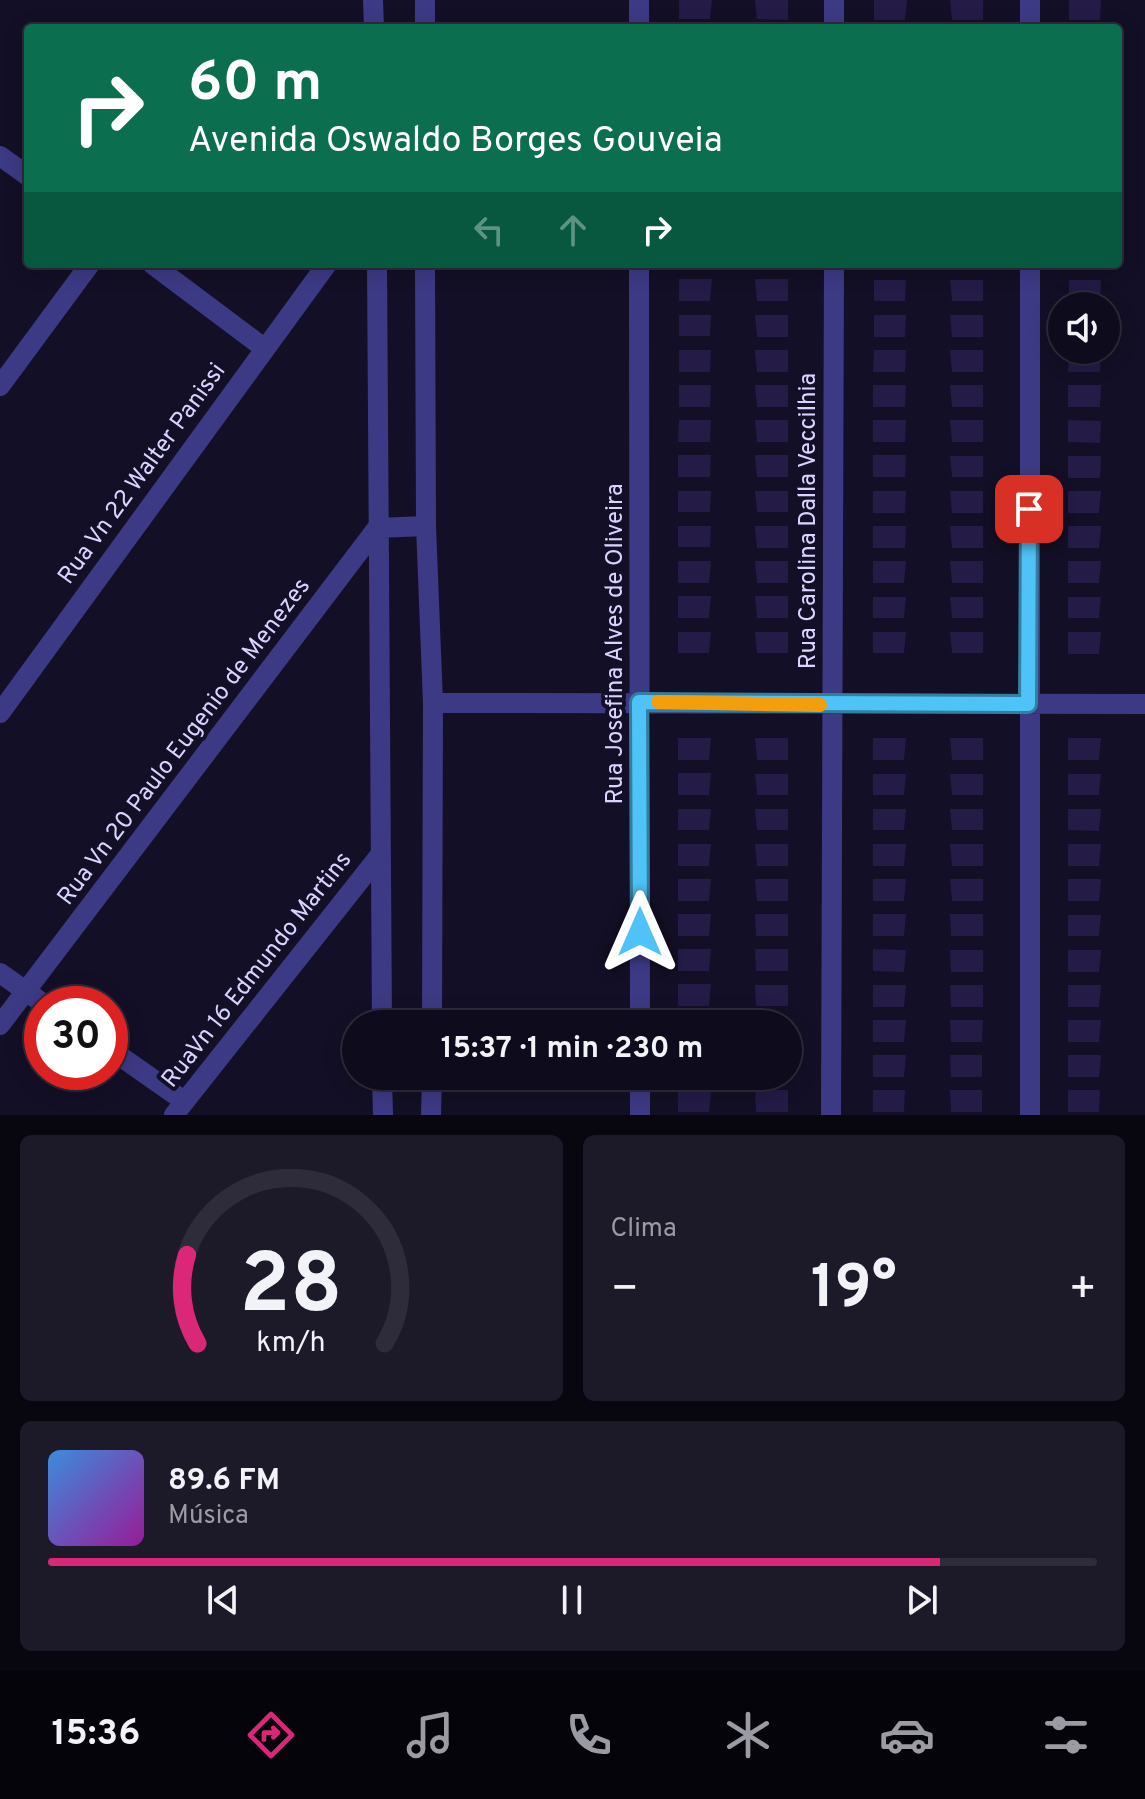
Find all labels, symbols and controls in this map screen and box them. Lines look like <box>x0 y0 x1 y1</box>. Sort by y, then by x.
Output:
text: 60 m <box>188 50 322 120</box>
icon: right <box>56 56 160 160</box>
text: Avenida Oswaldo Borges Gouveia <box>188 119 723 165</box>
icon: left <box>467 208 511 252</box>
icon: ahead <box>551 208 595 252</box>
icon: right <box>635 208 679 252</box>
map controls <box>1048 292 1120 364</box>
button: sound <box>1048 292 1120 364</box>
street label: Rua Vn 22 Walter Panissi <box>52 358 233 591</box>
street label: Rua Carolina Dalla Veccilhia <box>794 373 824 669</box>
pin <box>995 475 1063 543</box>
street label: Rua Josefina Alves de Oliveira <box>601 483 631 805</box>
icon: arrive <box>1007 487 1051 531</box>
street label: Rua Vn 20 Paulo Eugenio de Menezes <box>52 573 318 912</box>
street label: RuaVn 16 Edmundo Martins <box>156 846 359 1094</box>
position arrow <box>598 890 682 974</box>
speed limit sign: 30 <box>24 986 128 1090</box>
text: 15:37 · 1 min · 230 m <box>441 1031 703 1068</box>
text: Clima <box>611 1213 677 1246</box>
text: 28 <box>240 1237 343 1342</box>
text: 19° <box>811 1253 897 1329</box>
text: − <box>611 1263 639 1319</box>
text: + <box>1069 1263 1097 1319</box>
text: km/h <box>257 1326 326 1362</box>
text: 89.6 FM <box>168 1463 280 1500</box>
text: Música <box>168 1500 249 1533</box>
icon: previous <box>201 1578 245 1622</box>
icon: pause <box>550 1578 594 1622</box>
icon: next <box>900 1578 944 1622</box>
icon: directions <box>243 1707 299 1763</box>
icon: music <box>402 1707 458 1763</box>
icon: phone <box>561 1707 617 1763</box>
icon: climate <box>720 1707 776 1763</box>
icon: car <box>879 1707 935 1763</box>
icon: filters <box>1038 1707 1094 1763</box>
text: 15:36 <box>51 1712 140 1758</box>

